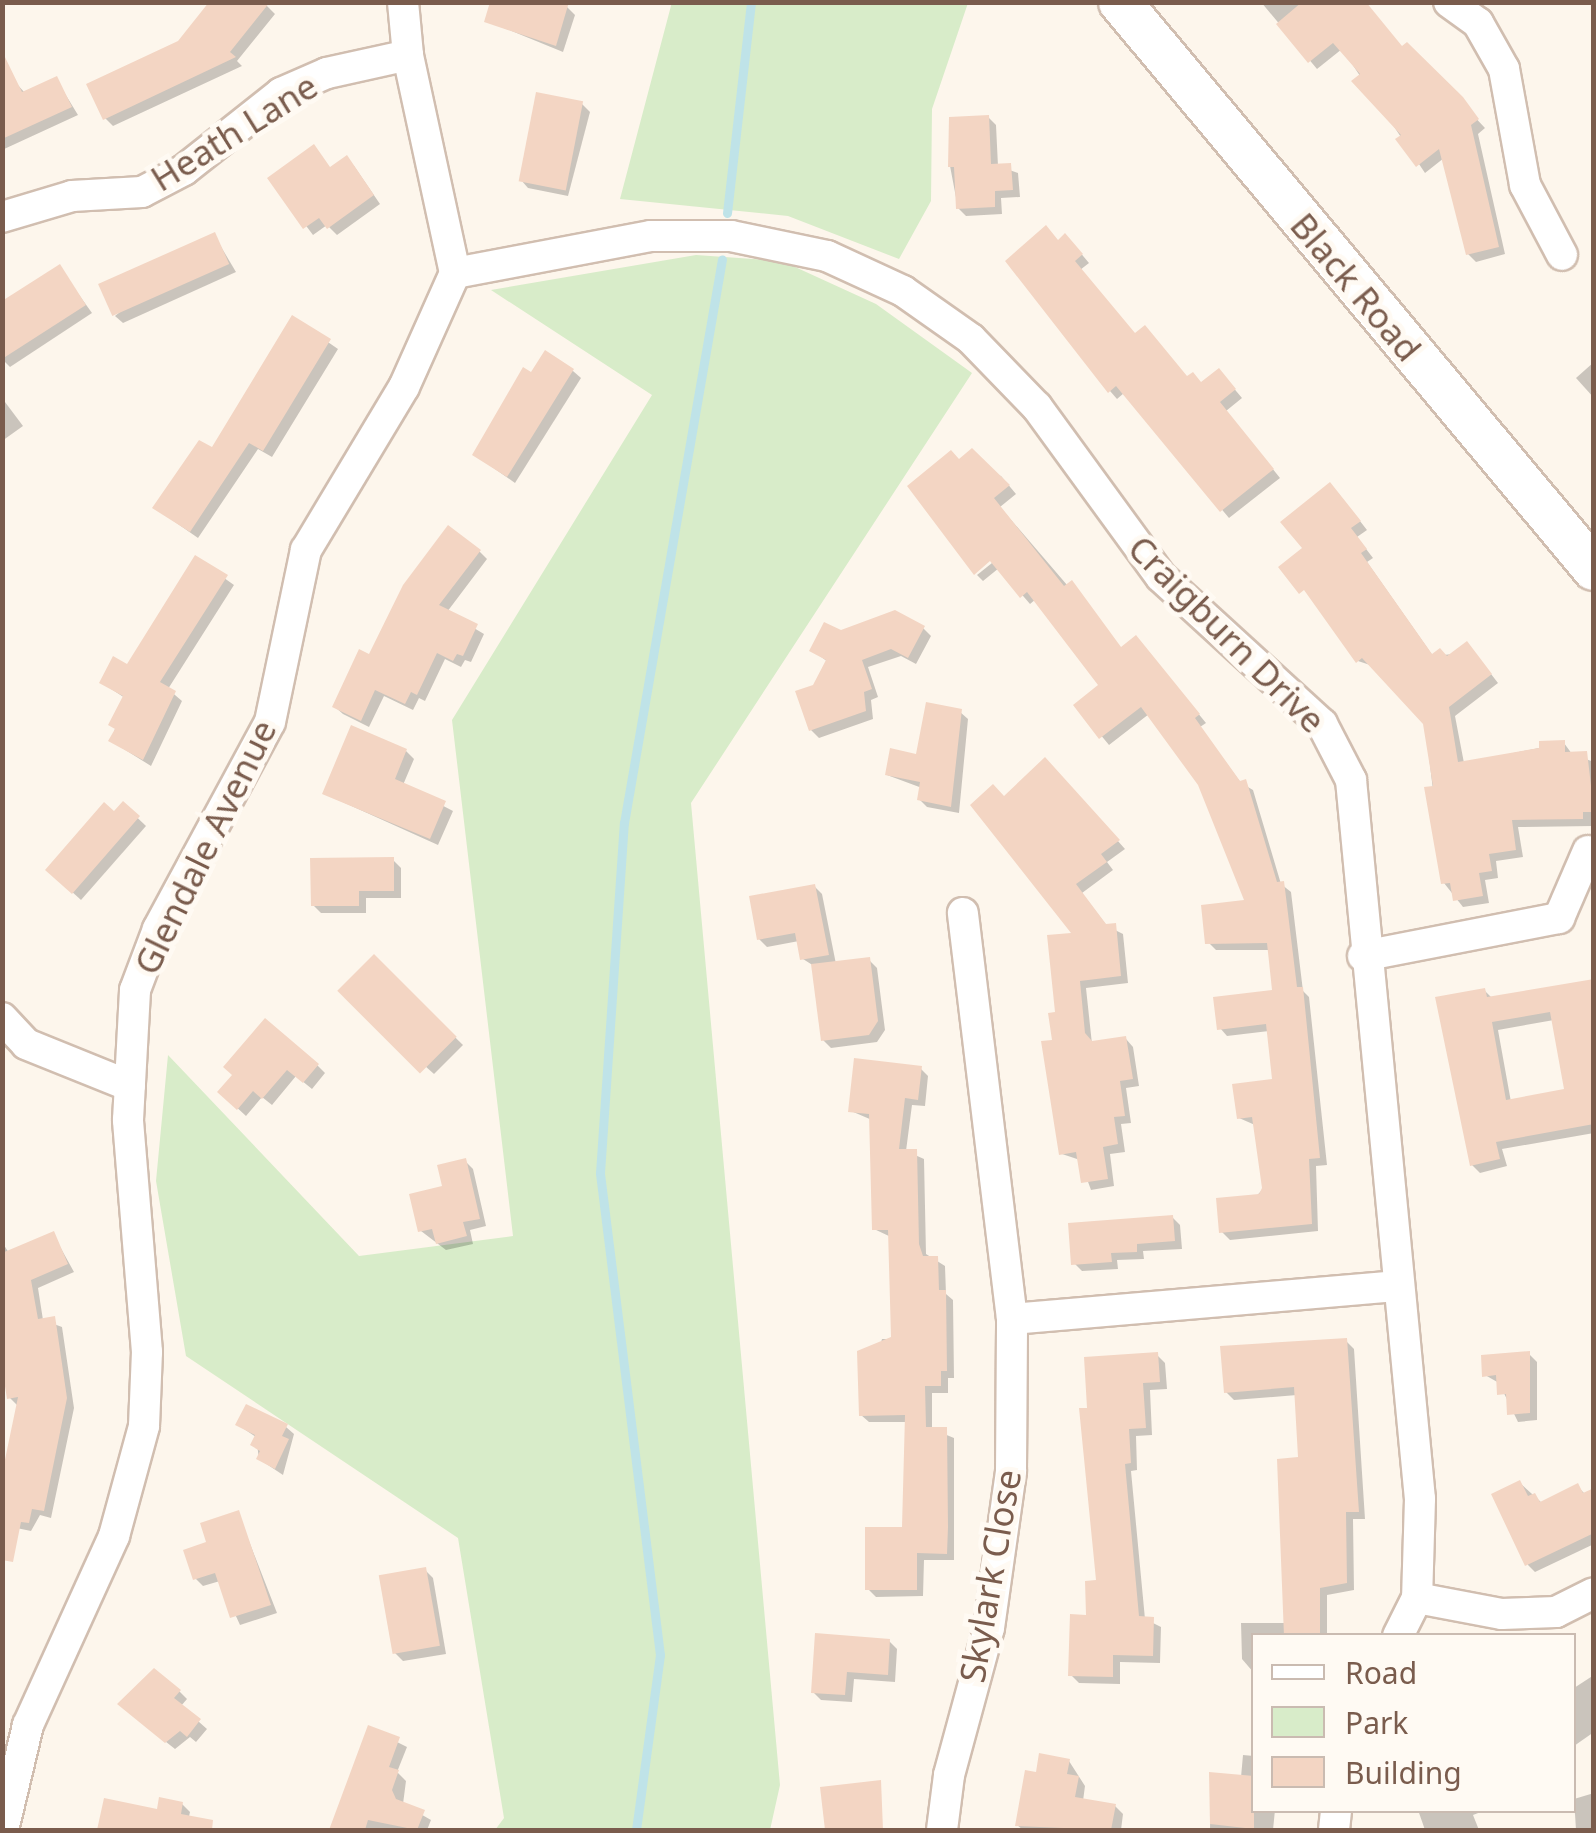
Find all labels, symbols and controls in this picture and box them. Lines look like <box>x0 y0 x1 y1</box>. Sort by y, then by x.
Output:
street label: Heath Lane <box>143 64 325 200</box>
street label: Black Road <box>1282 205 1430 369</box>
street label: Craigburn Drive <box>1120 527 1334 741</box>
street label: Glendale Avenue <box>125 713 285 981</box>
street label: Skylark Close <box>951 1466 1029 1686</box>
legend <box>1251 1633 1576 1813</box>
text: Road <box>1345 1652 1417 1693</box>
text: Park <box>1345 1702 1408 1743</box>
text: Building <box>1345 1752 1462 1793</box>

